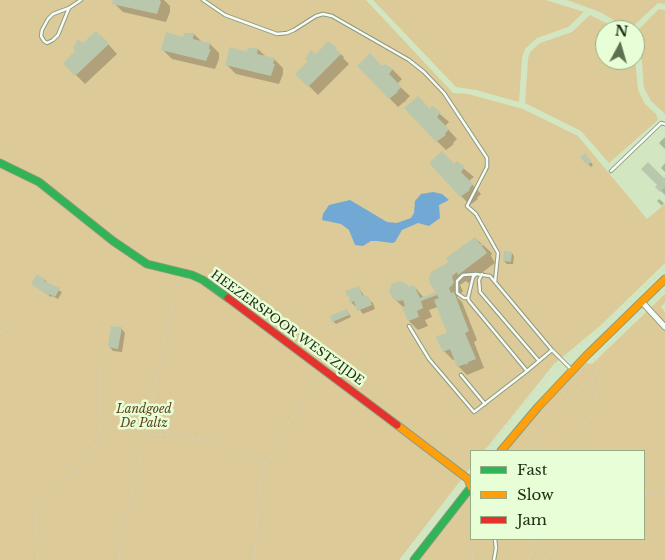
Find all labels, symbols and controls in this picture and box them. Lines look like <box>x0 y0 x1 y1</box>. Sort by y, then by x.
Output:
north arrow <box>595 20 645 70</box>
text: N <box>614 21 629 41</box>
street label: HEEZERSPOOR WESTZIJDE <box>208 268 366 388</box>
park label: Landgoed De Paltz <box>116 403 172 431</box>
legend <box>470 450 645 540</box>
text: Fast <box>517 460 547 479</box>
text: Slow <box>517 485 554 504</box>
text: Jam <box>517 510 547 529</box>

